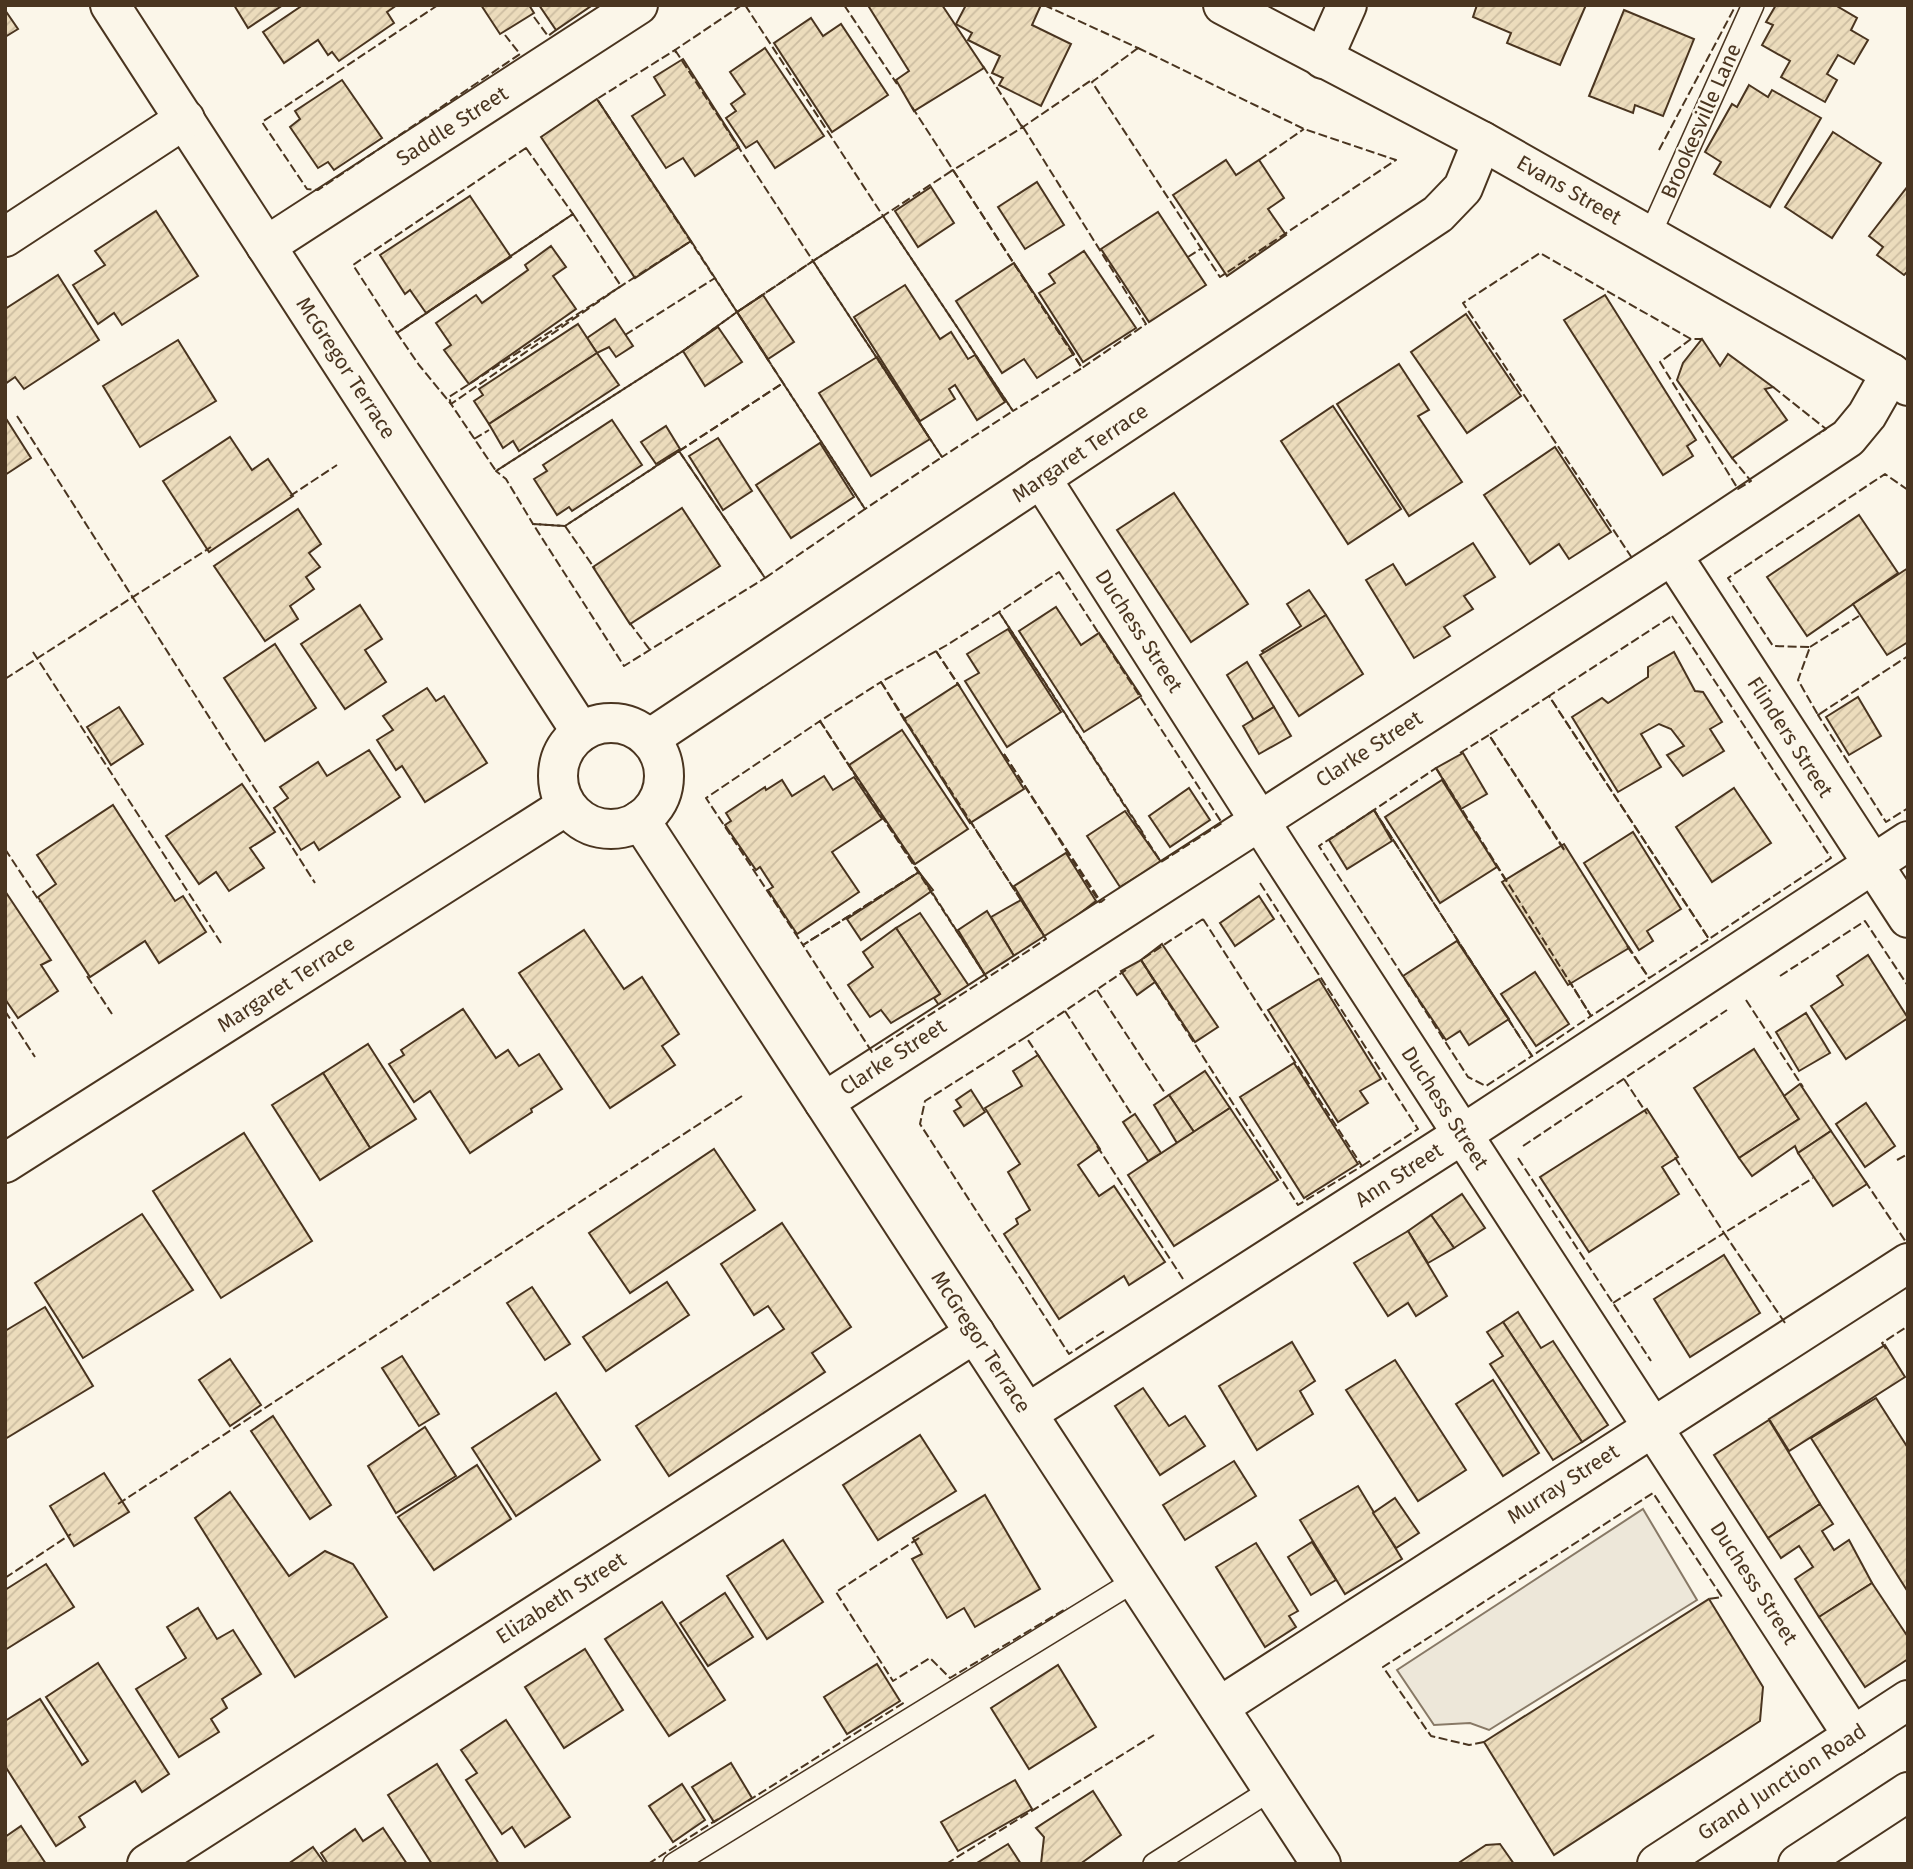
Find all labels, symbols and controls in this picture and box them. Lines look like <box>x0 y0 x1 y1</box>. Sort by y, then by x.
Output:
street label: Brookesville Lane <box>1655 39 1747 203</box>
street label: Saddle Street <box>391 80 513 172</box>
street label: Evans Street <box>1512 150 1626 231</box>
street label: McGregor Terrace <box>290 292 402 444</box>
street label: Margaret Terrace <box>1007 398 1153 508</box>
street label: Duchess Street <box>1090 565 1189 698</box>
street label: Flinders Street <box>1741 672 1839 803</box>
street label: Clarke Street <box>1311 705 1427 793</box>
street label: Margaret Terrace <box>212 930 360 1038</box>
street label: Clarke Street <box>835 1013 951 1101</box>
street label: Duchess Street <box>1396 1042 1495 1175</box>
street label: Ann Street <box>1350 1137 1448 1213</box>
street label: McGregor Terrace <box>925 1266 1037 1418</box>
street label: Murray Street <box>1502 1438 1624 1530</box>
street label: Duchess Street <box>1705 1517 1804 1650</box>
street label: Elizabeth Street <box>491 1546 631 1650</box>
street label: Grand Junction Road <box>1693 1718 1871 1846</box>

